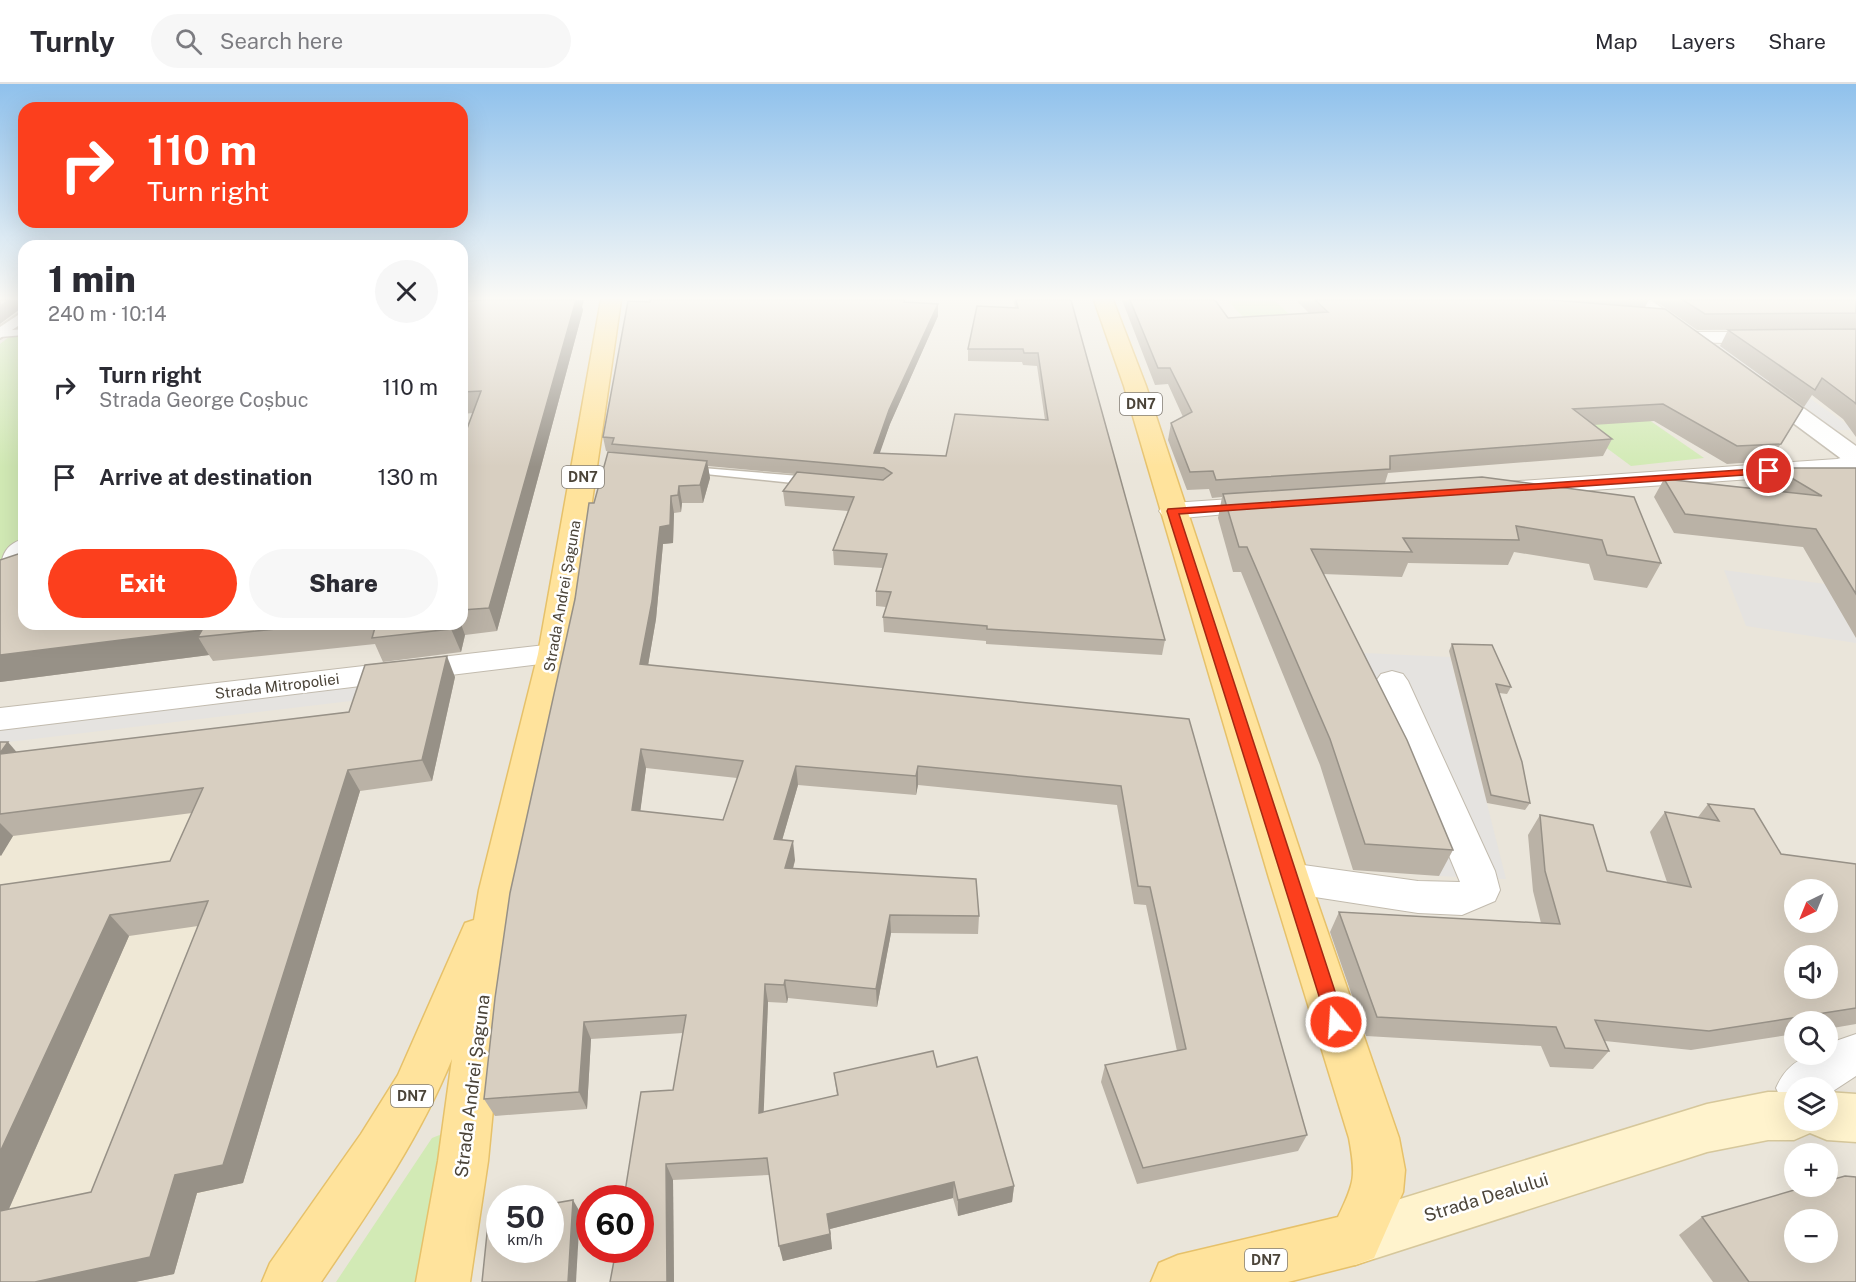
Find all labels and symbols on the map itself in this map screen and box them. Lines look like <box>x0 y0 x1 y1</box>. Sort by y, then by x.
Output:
road number: DN7 <box>1120 393 1162 415</box>
pin <box>1743 445 1794 496</box>
road number: DN7 <box>562 466 604 488</box>
street label: Strada Andrei Șaguna <box>540 519 584 673</box>
street label: Strada Mitropoliei <box>214 670 340 702</box>
north arrow <box>1784 879 1838 933</box>
position arrow <box>1304 990 1368 1054</box>
street label: Strada Andrei Șaguna <box>450 993 494 1179</box>
road number: DN7 <box>391 1085 433 1107</box>
street label: Strada Dealului <box>1421 1168 1551 1226</box>
speed limit sign: 60 <box>576 1185 654 1263</box>
road number: DN7 <box>1245 1249 1287 1271</box>

